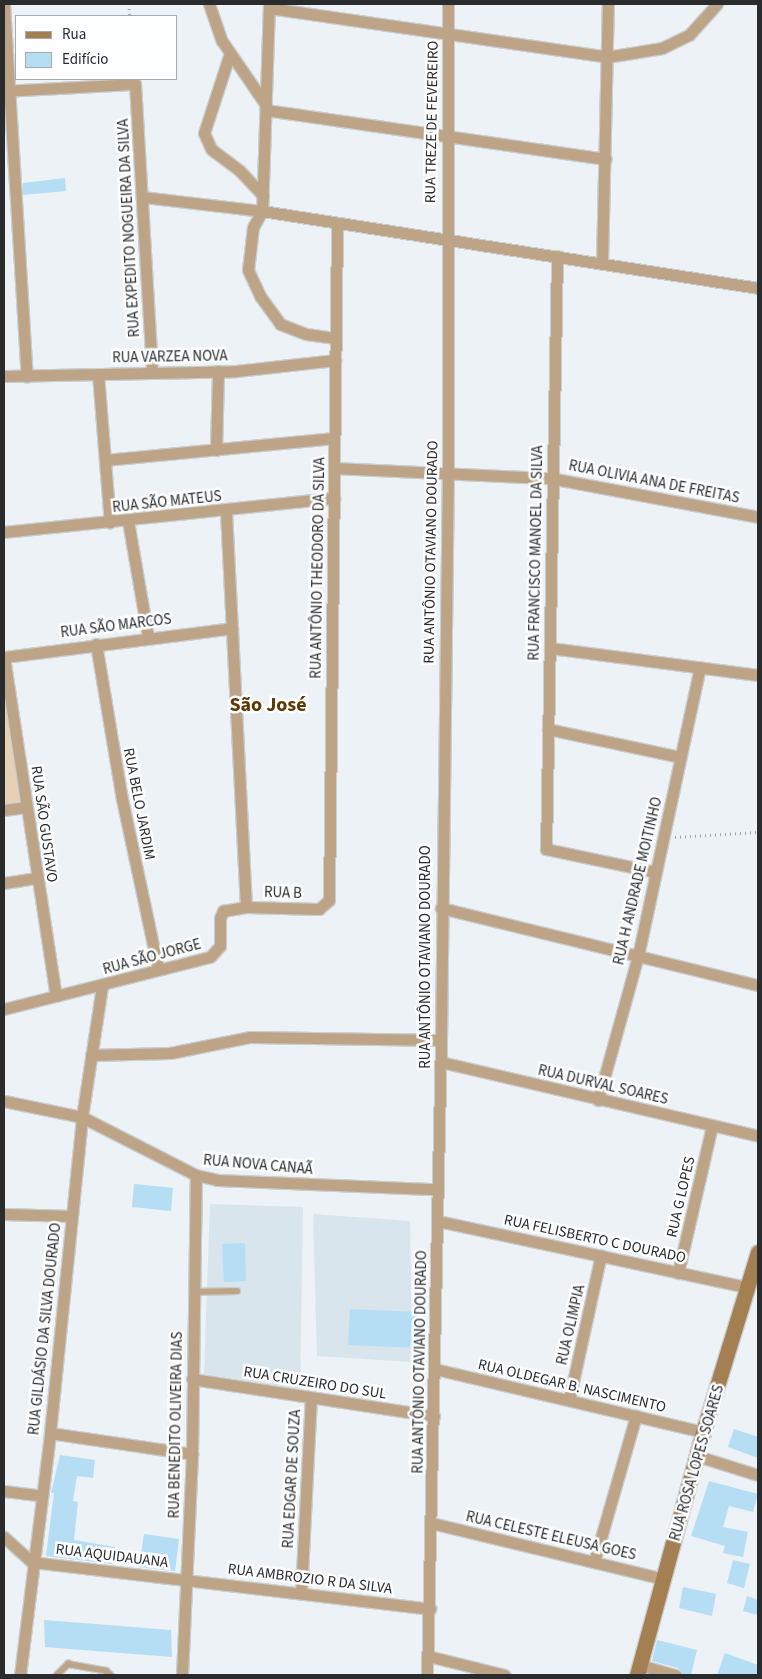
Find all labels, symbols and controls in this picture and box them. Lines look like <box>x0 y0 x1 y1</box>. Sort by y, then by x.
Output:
legend <box>15 15 178 80</box>
text: Rua <box>62 24 86 45</box>
street label: RUA TREZE DE FEVEREIRO <box>422 41 442 203</box>
text: Edifício <box>62 49 109 70</box>
street label: RUA EXPEDITO NOGUEIRA DA SILVA <box>114 118 144 338</box>
street label: RUA VARZEA NOVA <box>112 347 228 367</box>
street label: RUA ANTÔNIO OTAVIANO DOURADO <box>420 440 442 664</box>
street label: RUA FRANCISCO MANOEL DA SILVA <box>525 445 547 661</box>
street label: RUA ANTÔNIO THEODORO DA SILVA <box>307 457 329 679</box>
street label: RUA OLIVIA ANA DE FREITAS <box>567 457 741 507</box>
street label: RUA SÃO MATEUS <box>111 487 223 517</box>
street label: RUA SÃO MARCOS <box>59 610 173 642</box>
district label: São José <box>229 693 307 717</box>
street label: RUA BELO JARDIM <box>119 747 159 861</box>
street label: RUA SÃO GUSTAVO <box>27 765 61 883</box>
street label: RUA H ANDRADE MOITINHO <box>610 795 666 967</box>
street label: RUA ANTÔNIO OTAVIANO DOURADO <box>417 845 435 1069</box>
street label: RUA B <box>264 883 302 903</box>
street label: RUA SÃO JORGE <box>101 935 203 979</box>
street label: RUA DURVAL SOARES <box>536 1061 670 1109</box>
street label: RUA NOVA CANAÃ <box>202 1151 314 1179</box>
street label: RUA G LOPES <box>663 1155 699 1239</box>
street label: RUA FELISBERTO C DOURADO <box>502 1211 688 1267</box>
street label: RUA GILDÁSIO DA SILVA DOURADO <box>25 1222 65 1436</box>
street label: RUA ANTÔNIO OTAVIANO DOURADO <box>409 1250 431 1474</box>
street label: RUA OLIMPIA <box>553 1283 589 1367</box>
street label: RUA BENEDITO OLIVEIRA DIAS <box>165 1331 187 1519</box>
street label: RUA OLDEGAR B. NASCIMENTO <box>476 1356 668 1416</box>
street label: RUA CRUZEIRO DO SUL <box>242 1363 388 1403</box>
street label: RUA ROSA LOPES SOARES <box>666 1383 728 1543</box>
street label: RUA EDGAR DE SOUZA <box>279 1409 305 1549</box>
street label: RUA CELESTE ELEUSA GOES <box>464 1508 638 1564</box>
street label: RUA AQUIDAUANA <box>55 1540 169 1572</box>
street label: RUA AMBROZIO R DA SILVA <box>227 1560 393 1598</box>

